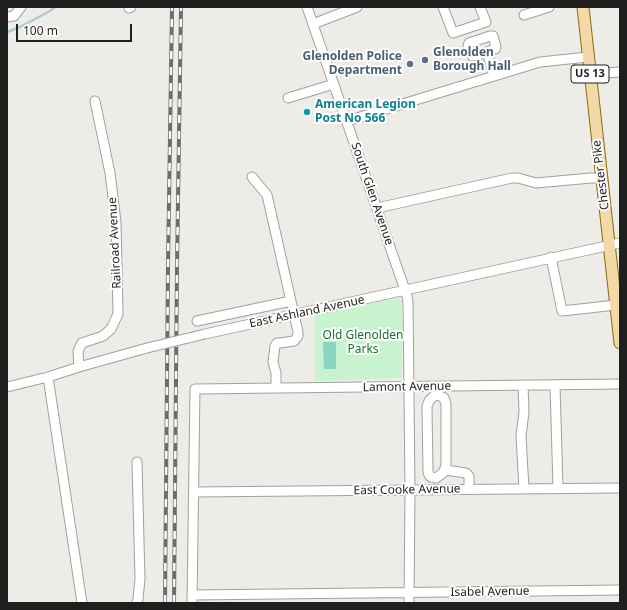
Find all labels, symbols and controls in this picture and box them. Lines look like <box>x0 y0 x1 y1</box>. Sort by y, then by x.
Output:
scale bar <box>18 16 134 42</box>
text: 100 m <box>23 22 58 39</box>
place label: Glenolden Borough Hall <box>433 46 511 74</box>
place label: Glenolden Police Department <box>303 50 402 78</box>
marker: Glenolden Borough Hall <box>420 55 430 65</box>
marker: Glenolden Police Department <box>405 59 415 69</box>
road number: US 13 <box>571 65 609 83</box>
place label: American Legion Post No 566 <box>315 98 416 126</box>
marker: American Legion Post No 566 <box>302 107 312 117</box>
street label: Chester Pike <box>590 139 612 211</box>
street label: South Glen Avenue <box>348 141 396 247</box>
street label: Railroad Avenue <box>105 197 125 289</box>
street label: East Ashland Avenue <box>248 293 366 331</box>
park label: Old Glenolden Parks <box>323 329 403 357</box>
street label: Lamont Avenue <box>363 379 451 395</box>
street label: East Cooke Avenue <box>353 482 461 498</box>
street label: Isabel Avenue <box>450 584 530 600</box>

